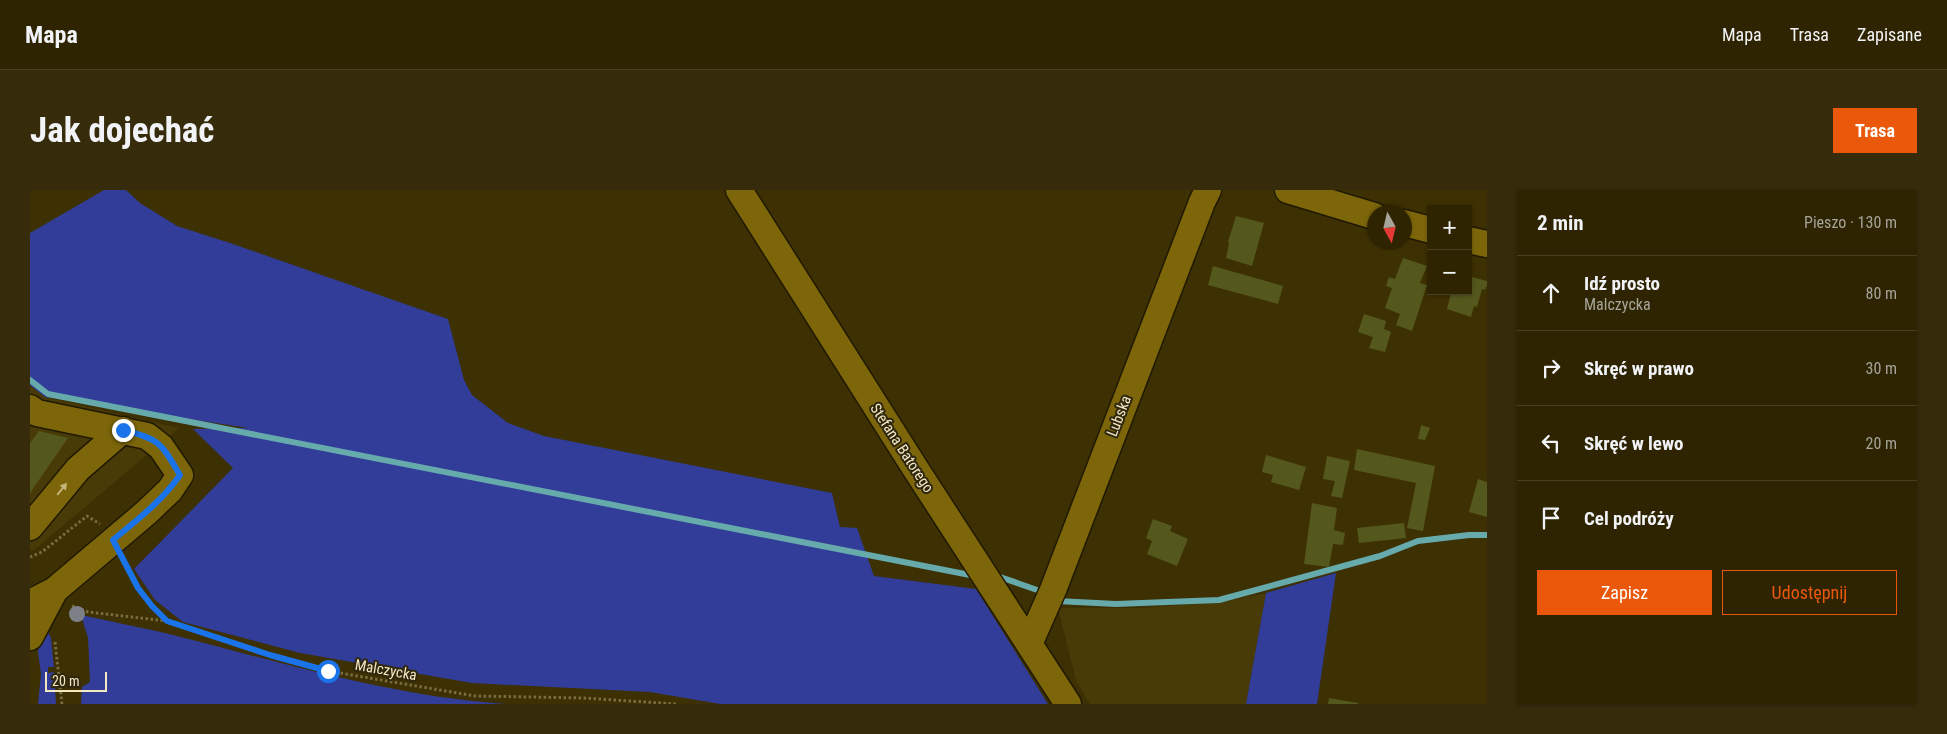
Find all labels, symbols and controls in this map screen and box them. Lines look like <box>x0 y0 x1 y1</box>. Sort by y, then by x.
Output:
text: Mapa <box>25 21 78 49</box>
text: Mapa <box>1722 24 1762 45</box>
text: Trasa <box>1790 24 1829 45</box>
text: Zapisane <box>1857 24 1922 45</box>
button: Trasa <box>1833 108 1917 153</box>
text: Jak dojechać <box>30 110 214 151</box>
north arrow <box>1367 205 1412 250</box>
map controls <box>1427 205 1472 295</box>
button: + <box>1427 205 1472 250</box>
text: 2 min <box>1537 211 1584 235</box>
text: Pieszo · 130 m <box>1804 213 1897 232</box>
button: − <box>1427 250 1472 295</box>
text: Idź prosto <box>1584 272 1660 295</box>
icon: ahead <box>1537 279 1565 307</box>
text: 80 m <box>1865 284 1897 303</box>
text: Malczycka <box>1584 295 1651 314</box>
icon: right <box>1537 354 1565 382</box>
text: Skręć w prawo <box>1584 357 1694 380</box>
text: 30 m <box>1865 359 1897 378</box>
street label: Lubska <box>1103 393 1135 439</box>
street label: Stefana Batorego <box>866 400 938 496</box>
route end <box>112 419 135 442</box>
icon: left <box>1537 429 1565 457</box>
text: Skręć w lewo <box>1584 432 1683 455</box>
text: 20 m <box>1865 434 1897 453</box>
one-way arrow <box>56 483 67 496</box>
icon: arrive <box>1537 504 1565 532</box>
text: Cel podróży <box>1584 507 1674 530</box>
button: Zapisz <box>1537 570 1712 615</box>
button: Udostępnij <box>1722 570 1897 615</box>
street label: Malczycka <box>354 656 418 684</box>
route start <box>317 660 340 683</box>
scale bar <box>45 669 108 692</box>
text: 20 m <box>52 673 80 689</box>

